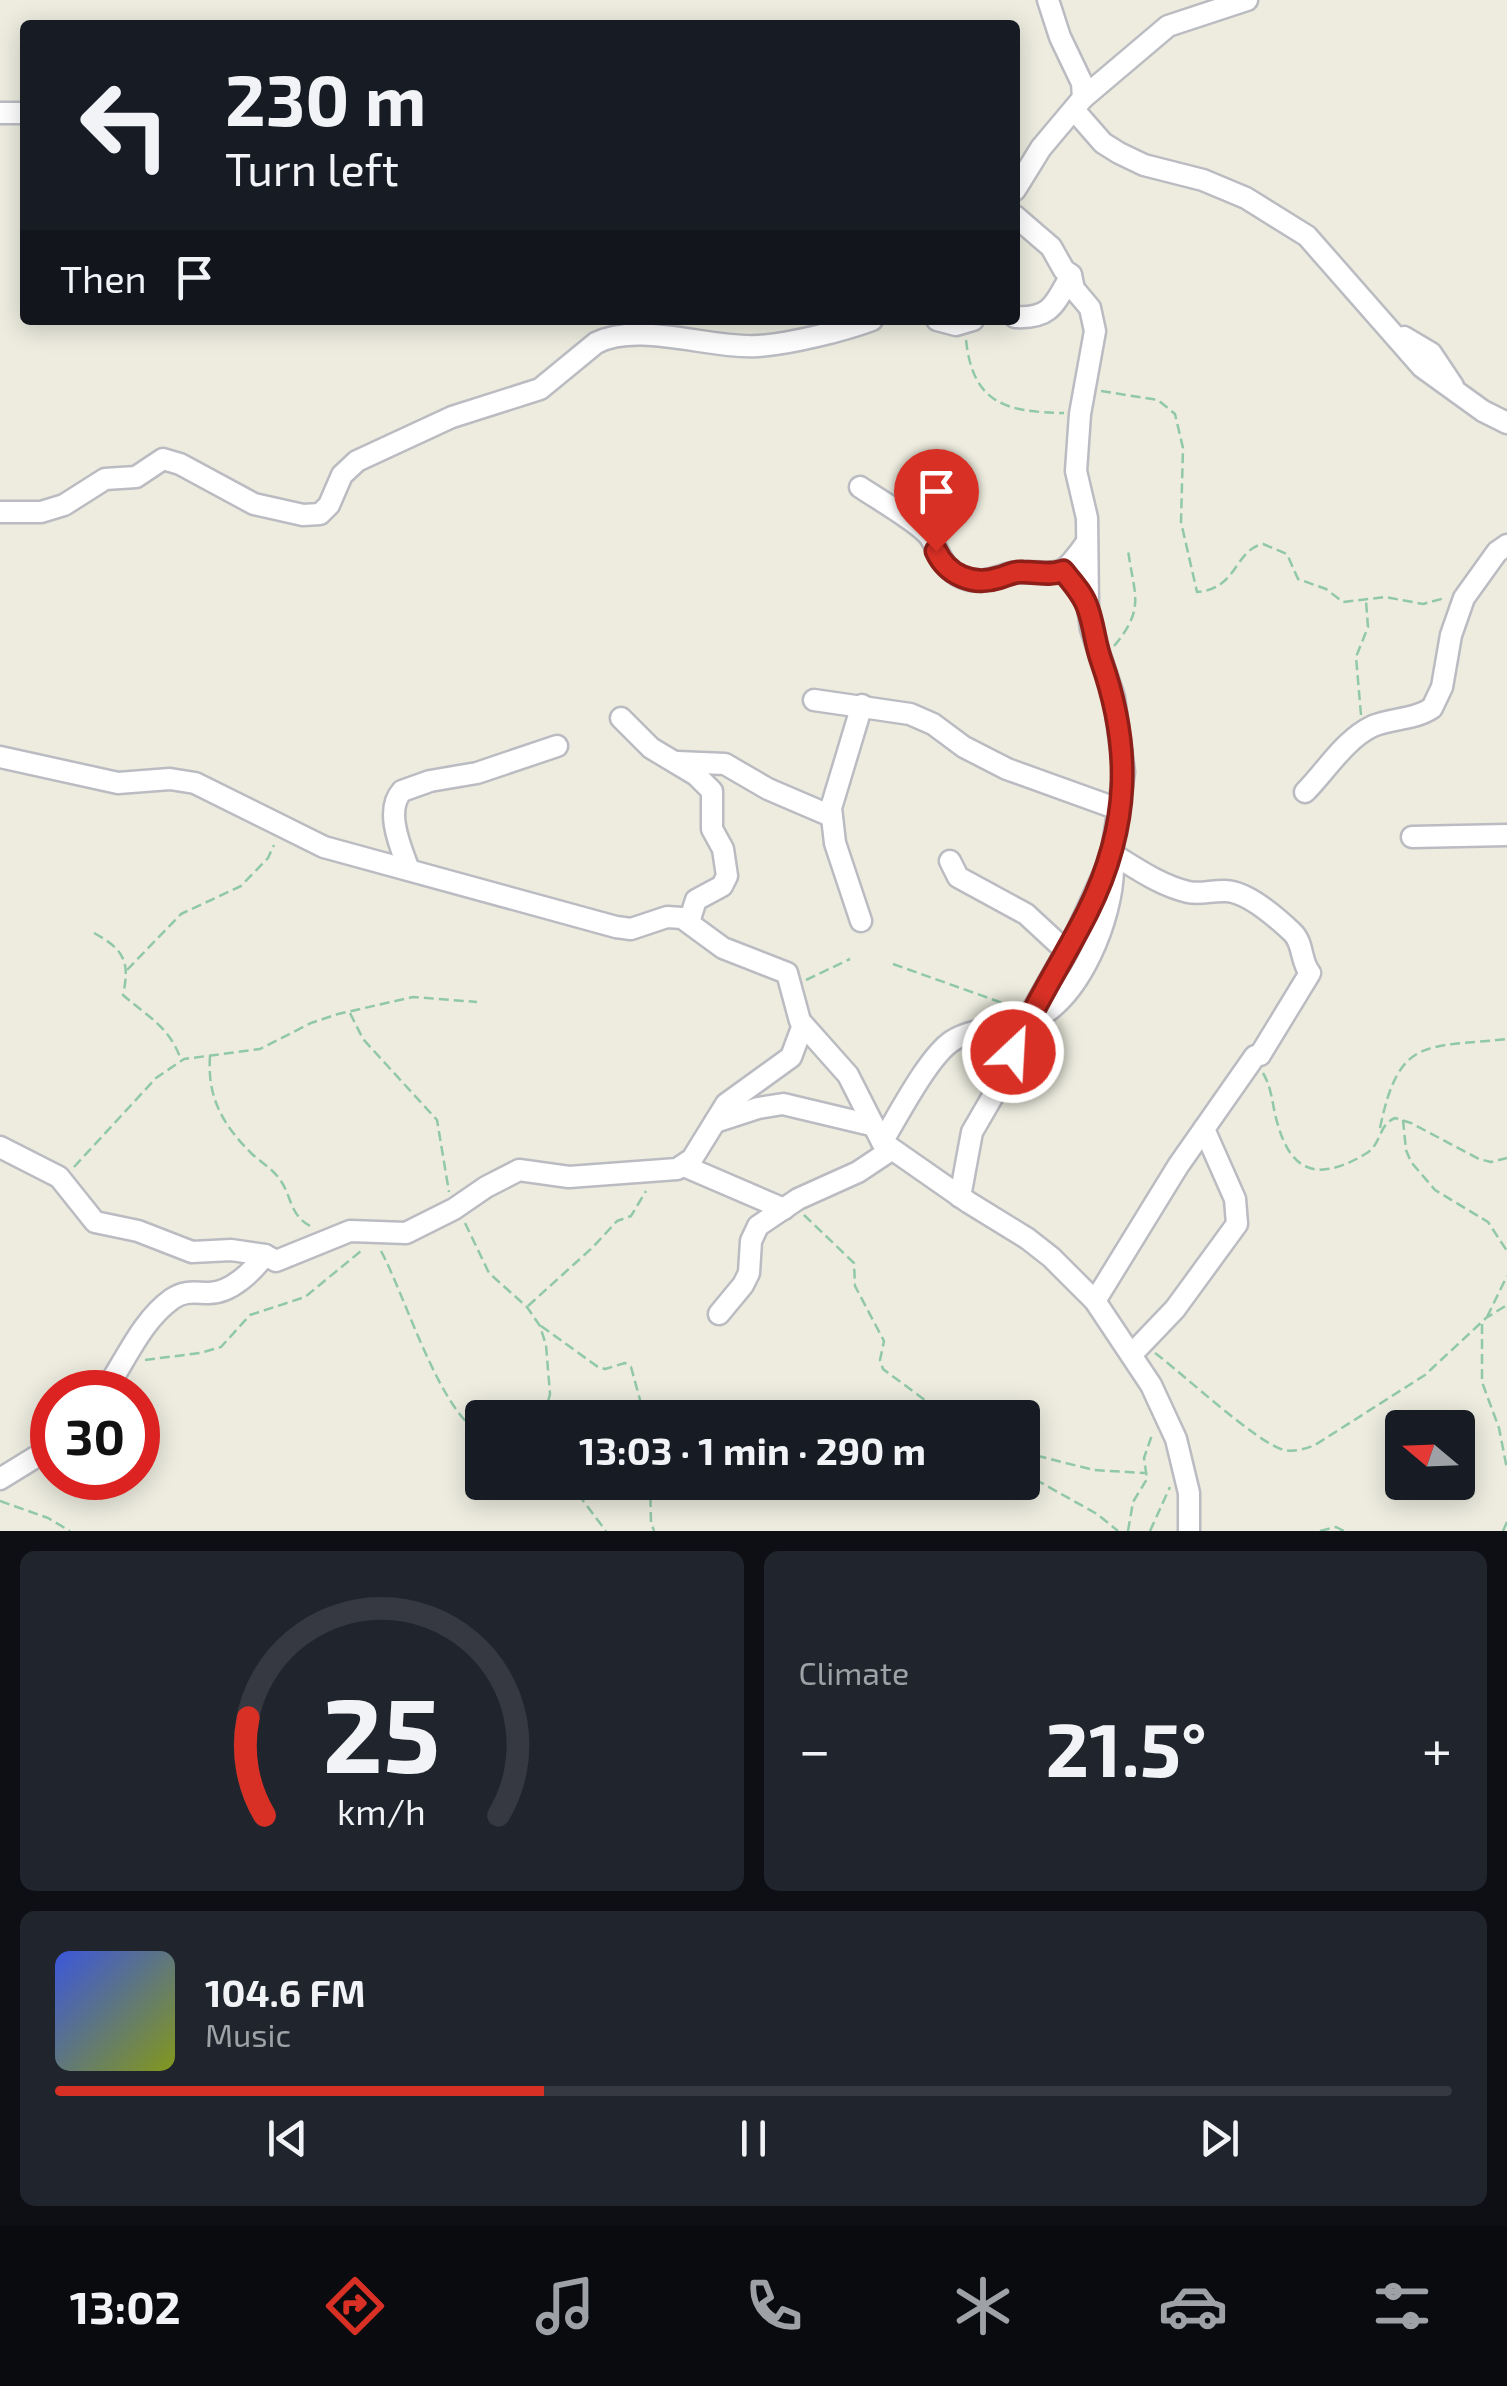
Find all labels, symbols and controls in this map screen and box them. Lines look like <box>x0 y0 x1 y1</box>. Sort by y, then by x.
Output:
text: 230 m <box>225 56 426 140</box>
icon: left <box>60 60 190 190</box>
text: Turn left <box>225 141 399 195</box>
icon: arrive <box>167 250 222 305</box>
text: Then <box>60 255 147 301</box>
pin <box>894 449 979 552</box>
icon: arrive <box>909 464 964 519</box>
position arrow <box>961 1000 1065 1104</box>
speed limit sign: 30 <box>30 1370 160 1500</box>
north arrow <box>1385 1410 1475 1500</box>
map controls <box>1385 1410 1475 1500</box>
text: 13:03 · 1 min · 290 m <box>579 1427 926 1473</box>
text: Climate <box>799 1653 909 1691</box>
text: 25 <box>323 1669 441 1794</box>
text: 21.5° <box>1045 1702 1207 1792</box>
text: − <box>799 1715 831 1781</box>
text: + <box>1422 1715 1452 1781</box>
text: km/h <box>337 1789 426 1832</box>
text: 104.6 FM <box>205 1969 365 2015</box>
text: Music <box>205 2015 291 2053</box>
icon: previous <box>260 2111 315 2166</box>
icon: pause <box>726 2111 781 2166</box>
icon: next <box>1192 2111 1247 2166</box>
icon: directions <box>320 2271 390 2341</box>
icon: music <box>530 2271 600 2341</box>
icon: phone <box>739 2271 809 2341</box>
icon: climate <box>948 2271 1018 2341</box>
icon: car <box>1158 2271 1228 2341</box>
icon: filters <box>1367 2271 1437 2341</box>
text: 13:02 <box>70 2279 181 2333</box>

